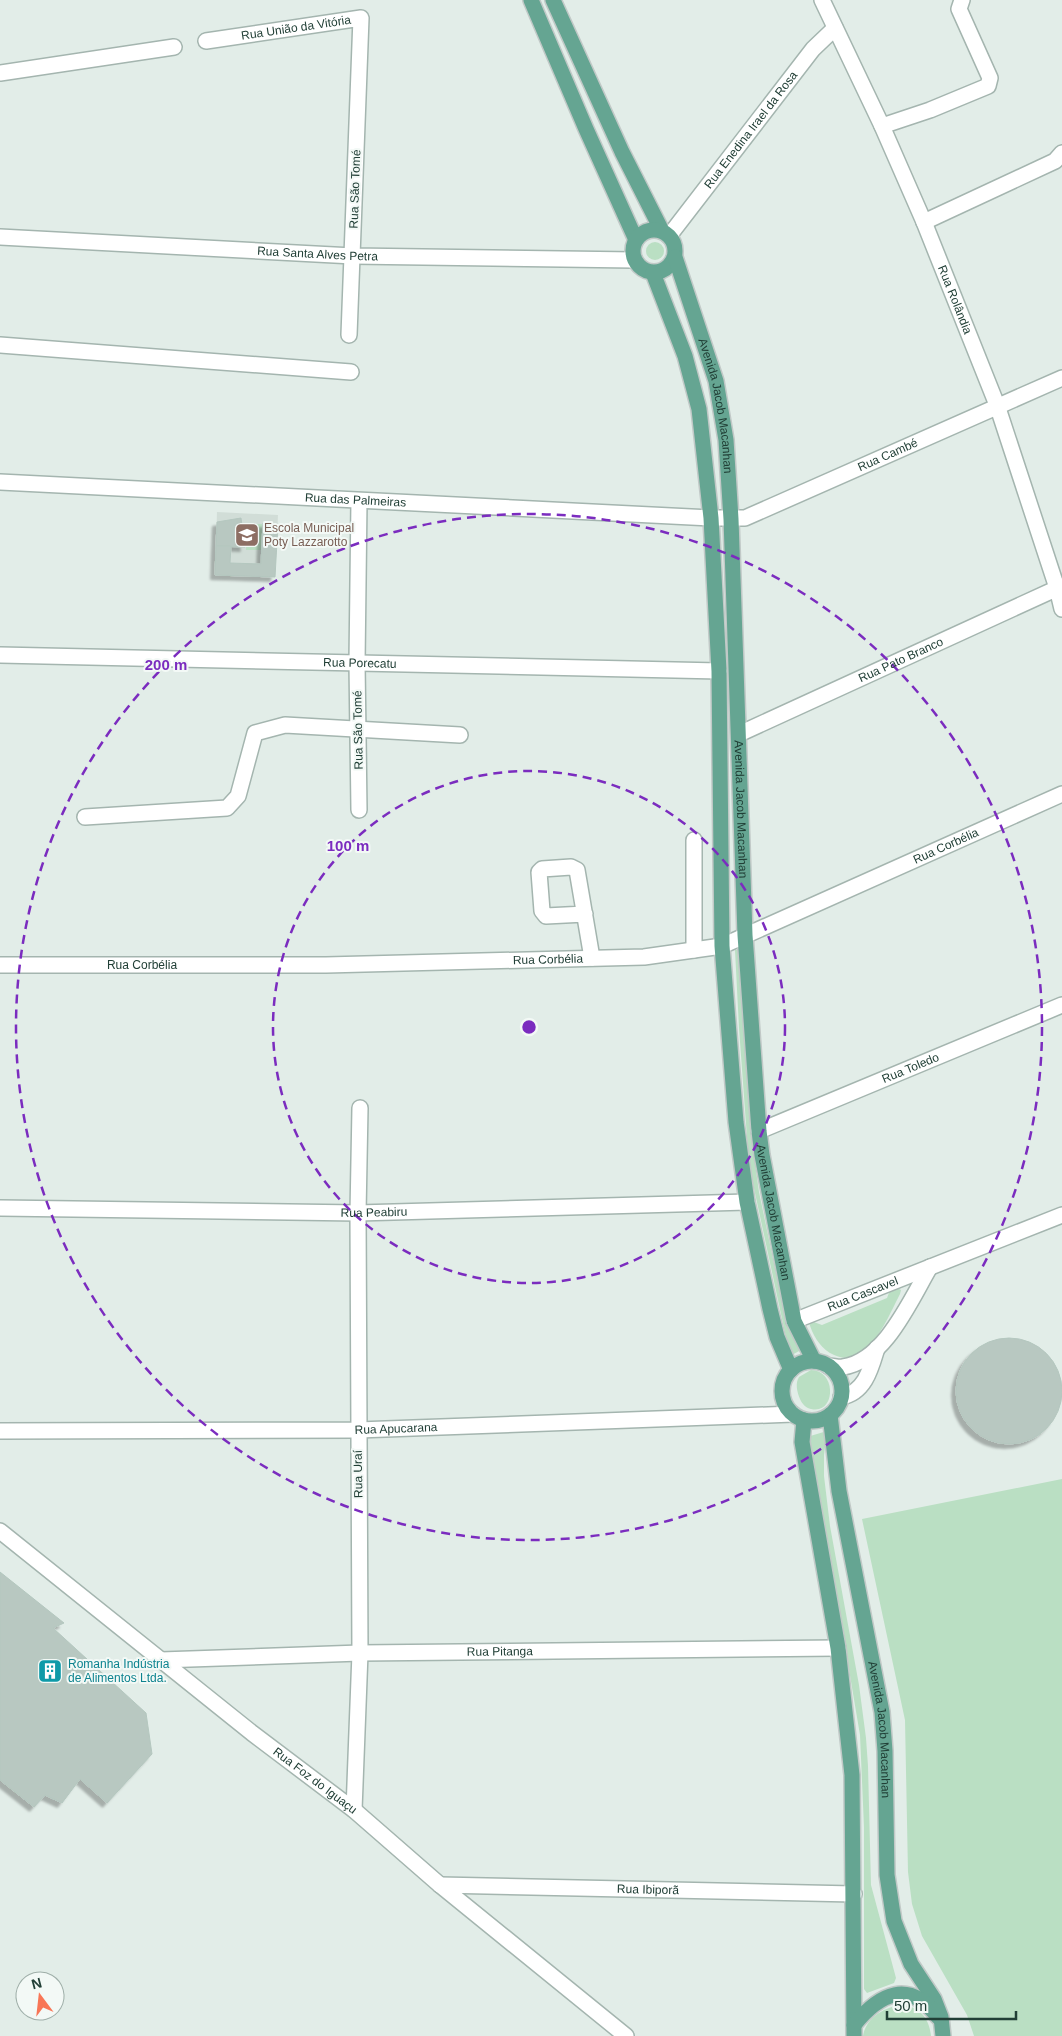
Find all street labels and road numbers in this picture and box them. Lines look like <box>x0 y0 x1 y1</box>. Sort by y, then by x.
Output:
street label: Rua União da Vitória <box>240 13 352 43</box>
street label: Rua Enedina Irael da Rosa <box>701 68 801 191</box>
street label: Rua São Tomé <box>347 149 363 229</box>
street label: Rua Santa Alves Petra <box>257 244 378 263</box>
street label: Rua Rolândia <box>935 263 975 336</box>
street label: Avenida Jacob Macanhan <box>695 336 735 474</box>
street label: Rua Cambé <box>856 435 920 474</box>
street label: Rua das Palmeiras <box>304 490 407 510</box>
street label: Rua Pato Branco <box>856 634 946 685</box>
street label: Rua Porecatu <box>323 655 397 671</box>
street label: Rua São Tomé <box>350 690 366 770</box>
street label: Avenida Jacob Macanhan <box>731 740 750 878</box>
street label: Rua Corbélia <box>911 825 981 867</box>
street label: Rua Corbélia <box>513 952 583 967</box>
street label: Rua Corbélia <box>107 958 177 972</box>
street label: Rua Toledo <box>880 1050 941 1086</box>
street label: Avenida Jacob Macanhan <box>754 1144 793 1282</box>
street label: Rua Peabiru <box>340 1205 408 1220</box>
street label: Rua Cascavel <box>825 1274 900 1314</box>
street label: Rua Apucarana <box>354 1420 438 1437</box>
street label: Rua Uraí <box>351 1449 365 1498</box>
street label: Rua Pitanga <box>467 1644 533 1659</box>
street label: Avenida Jacob Macanhan <box>865 1660 893 1798</box>
street label: Rua Foz do Iguaçu <box>270 1744 360 1817</box>
street label: Rua Ibiporã <box>617 1882 679 1897</box>

